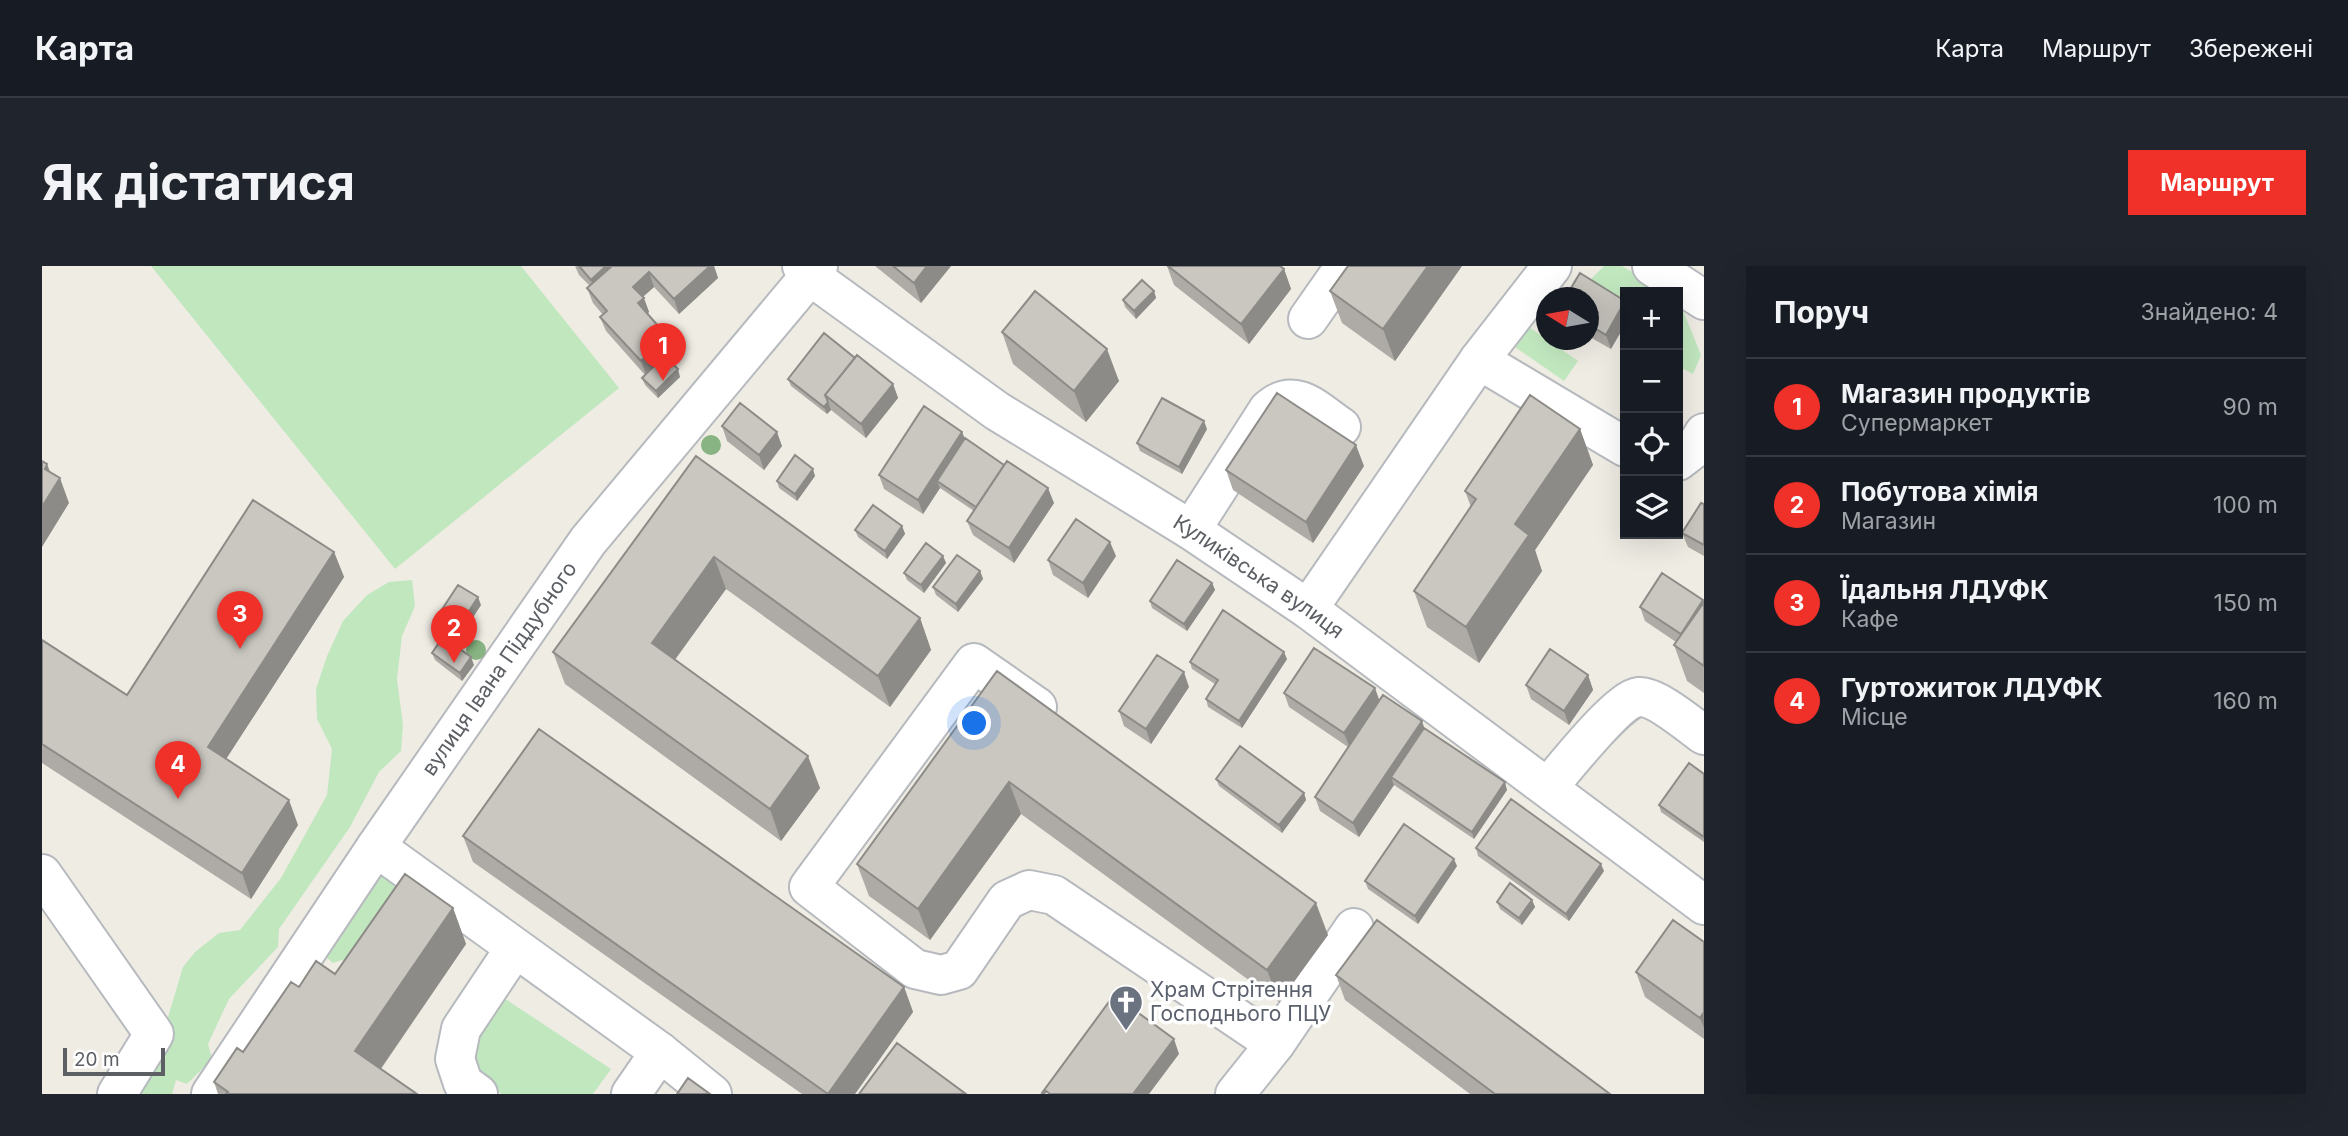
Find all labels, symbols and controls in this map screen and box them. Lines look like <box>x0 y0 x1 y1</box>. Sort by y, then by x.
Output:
text: Карта <box>35 28 134 68</box>
text: Карта <box>1935 34 2004 63</box>
text: Маршрут <box>2042 34 2151 63</box>
text: Збережені <box>2189 34 2313 63</box>
button: Маршрут <box>2128 150 2306 215</box>
text: Як дістатися <box>42 153 355 212</box>
north arrow <box>1536 287 1599 350</box>
map controls <box>1620 287 1683 539</box>
button: + <box>1620 287 1683 350</box>
text: Поруч <box>1774 294 1869 330</box>
text: Знайдено: 4 <box>2140 298 2278 326</box>
pin: 1 <box>640 323 686 381</box>
button: − <box>1620 350 1683 413</box>
text: Магазин продуктів <box>1841 378 2091 409</box>
text: 1 <box>1792 393 1802 421</box>
text: 90 m <box>2223 393 2278 421</box>
text: Супермаркет <box>1841 409 1993 437</box>
button: locate <box>1620 413 1683 476</box>
button: layers <box>1620 476 1683 539</box>
text: Побутова хімія <box>1841 476 2038 507</box>
text: 2 <box>1790 491 1804 519</box>
text: 100 m <box>2213 491 2278 519</box>
text: Магазин <box>1841 507 1936 535</box>
street label: Куликівська вулиця <box>1169 509 1349 643</box>
street label: вулиця Івана Піддубного <box>416 557 582 780</box>
text: Їдальня ЛДУФК <box>1841 574 2049 605</box>
text: 3 <box>1790 589 1804 617</box>
text: 150 m <box>2214 589 2278 617</box>
pin: 3 <box>217 591 263 649</box>
pin: 2 <box>431 605 477 663</box>
text: Кафе <box>1841 605 1899 633</box>
text: Гуртожиток ЛДУФК <box>1841 672 2103 703</box>
text: 4 <box>1789 687 1805 715</box>
text: 160 m <box>2213 687 2278 715</box>
text: Місце <box>1841 703 1908 731</box>
your location <box>957 706 991 740</box>
pin: 4 <box>155 741 201 799</box>
place label: Храм Стрітення Господнього ПЦУ <box>1150 977 1331 1026</box>
church icon: Храм Стрітення Господнього ПЦУ <box>1107 983 1145 1032</box>
scale bar <box>63 1045 164 1077</box>
text: 20 m <box>74 1048 120 1071</box>

